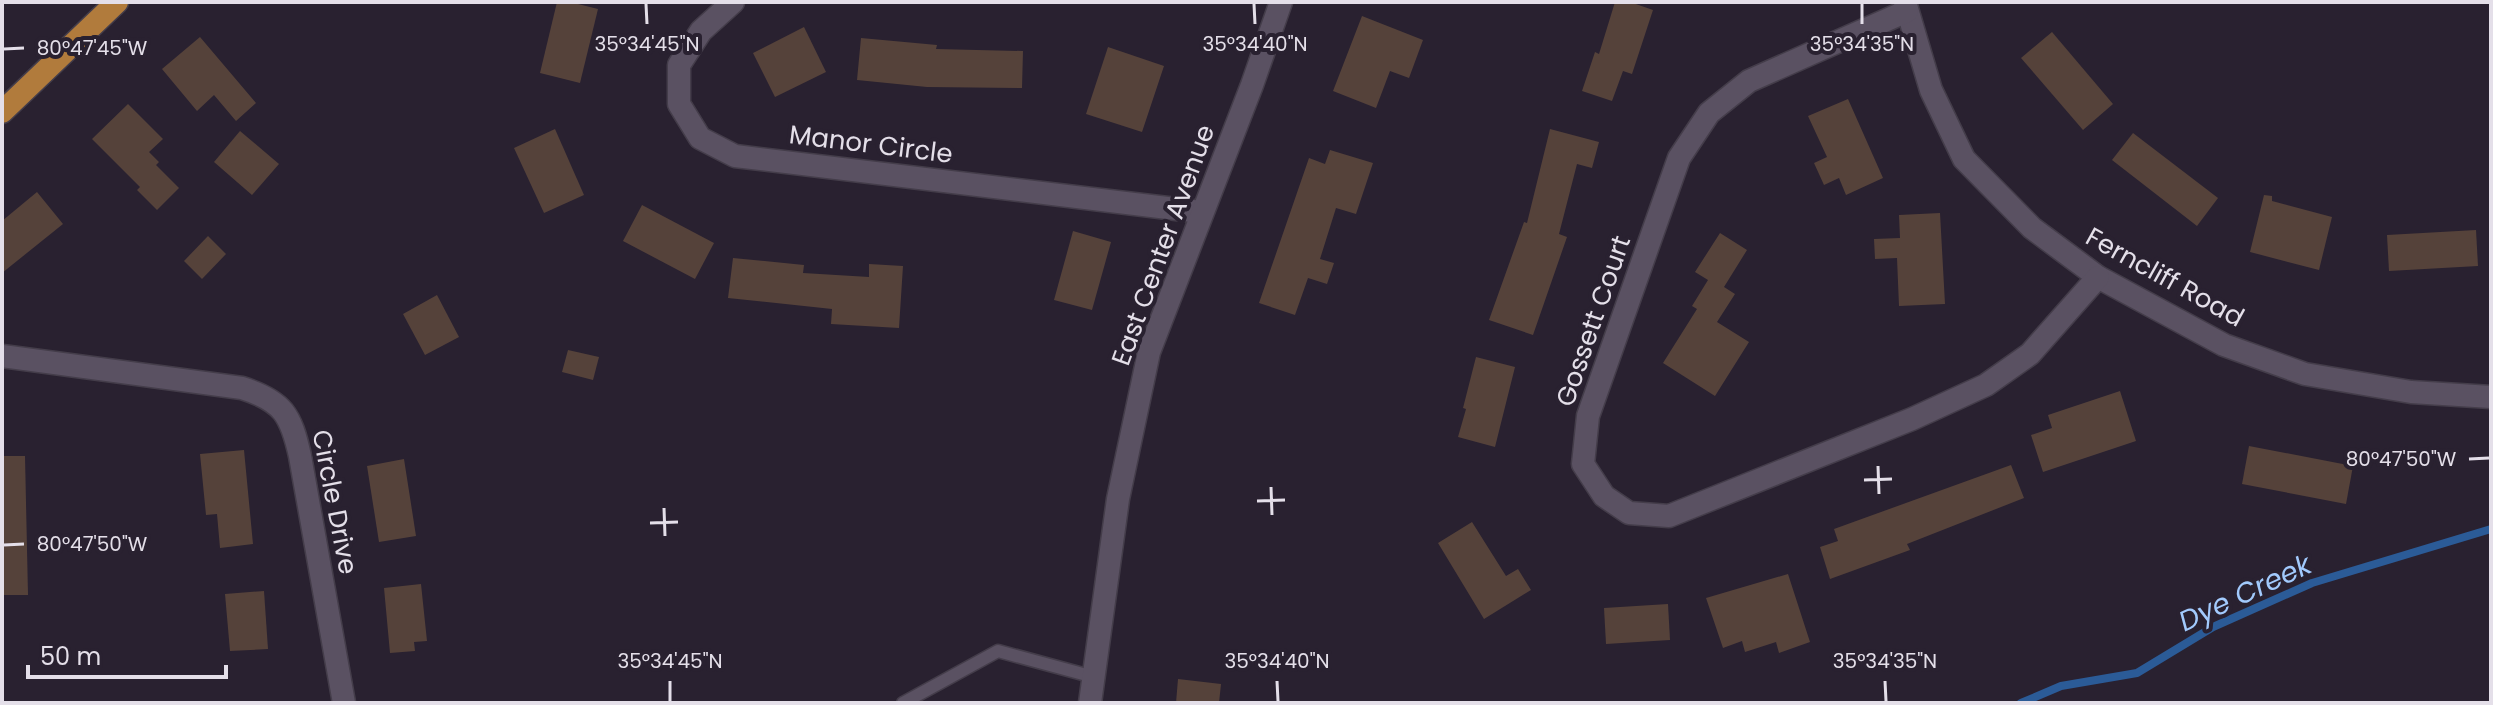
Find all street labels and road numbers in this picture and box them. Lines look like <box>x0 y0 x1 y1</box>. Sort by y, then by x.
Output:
street label: Manor Circle <box>787 116 955 172</box>
street label: East Center Avenue <box>1103 120 1223 370</box>
street label: Ferncliff Road <box>2079 219 2251 335</box>
street label: Gossett Court <box>1547 231 1639 411</box>
street label: Circle Drive <box>303 427 367 577</box>

